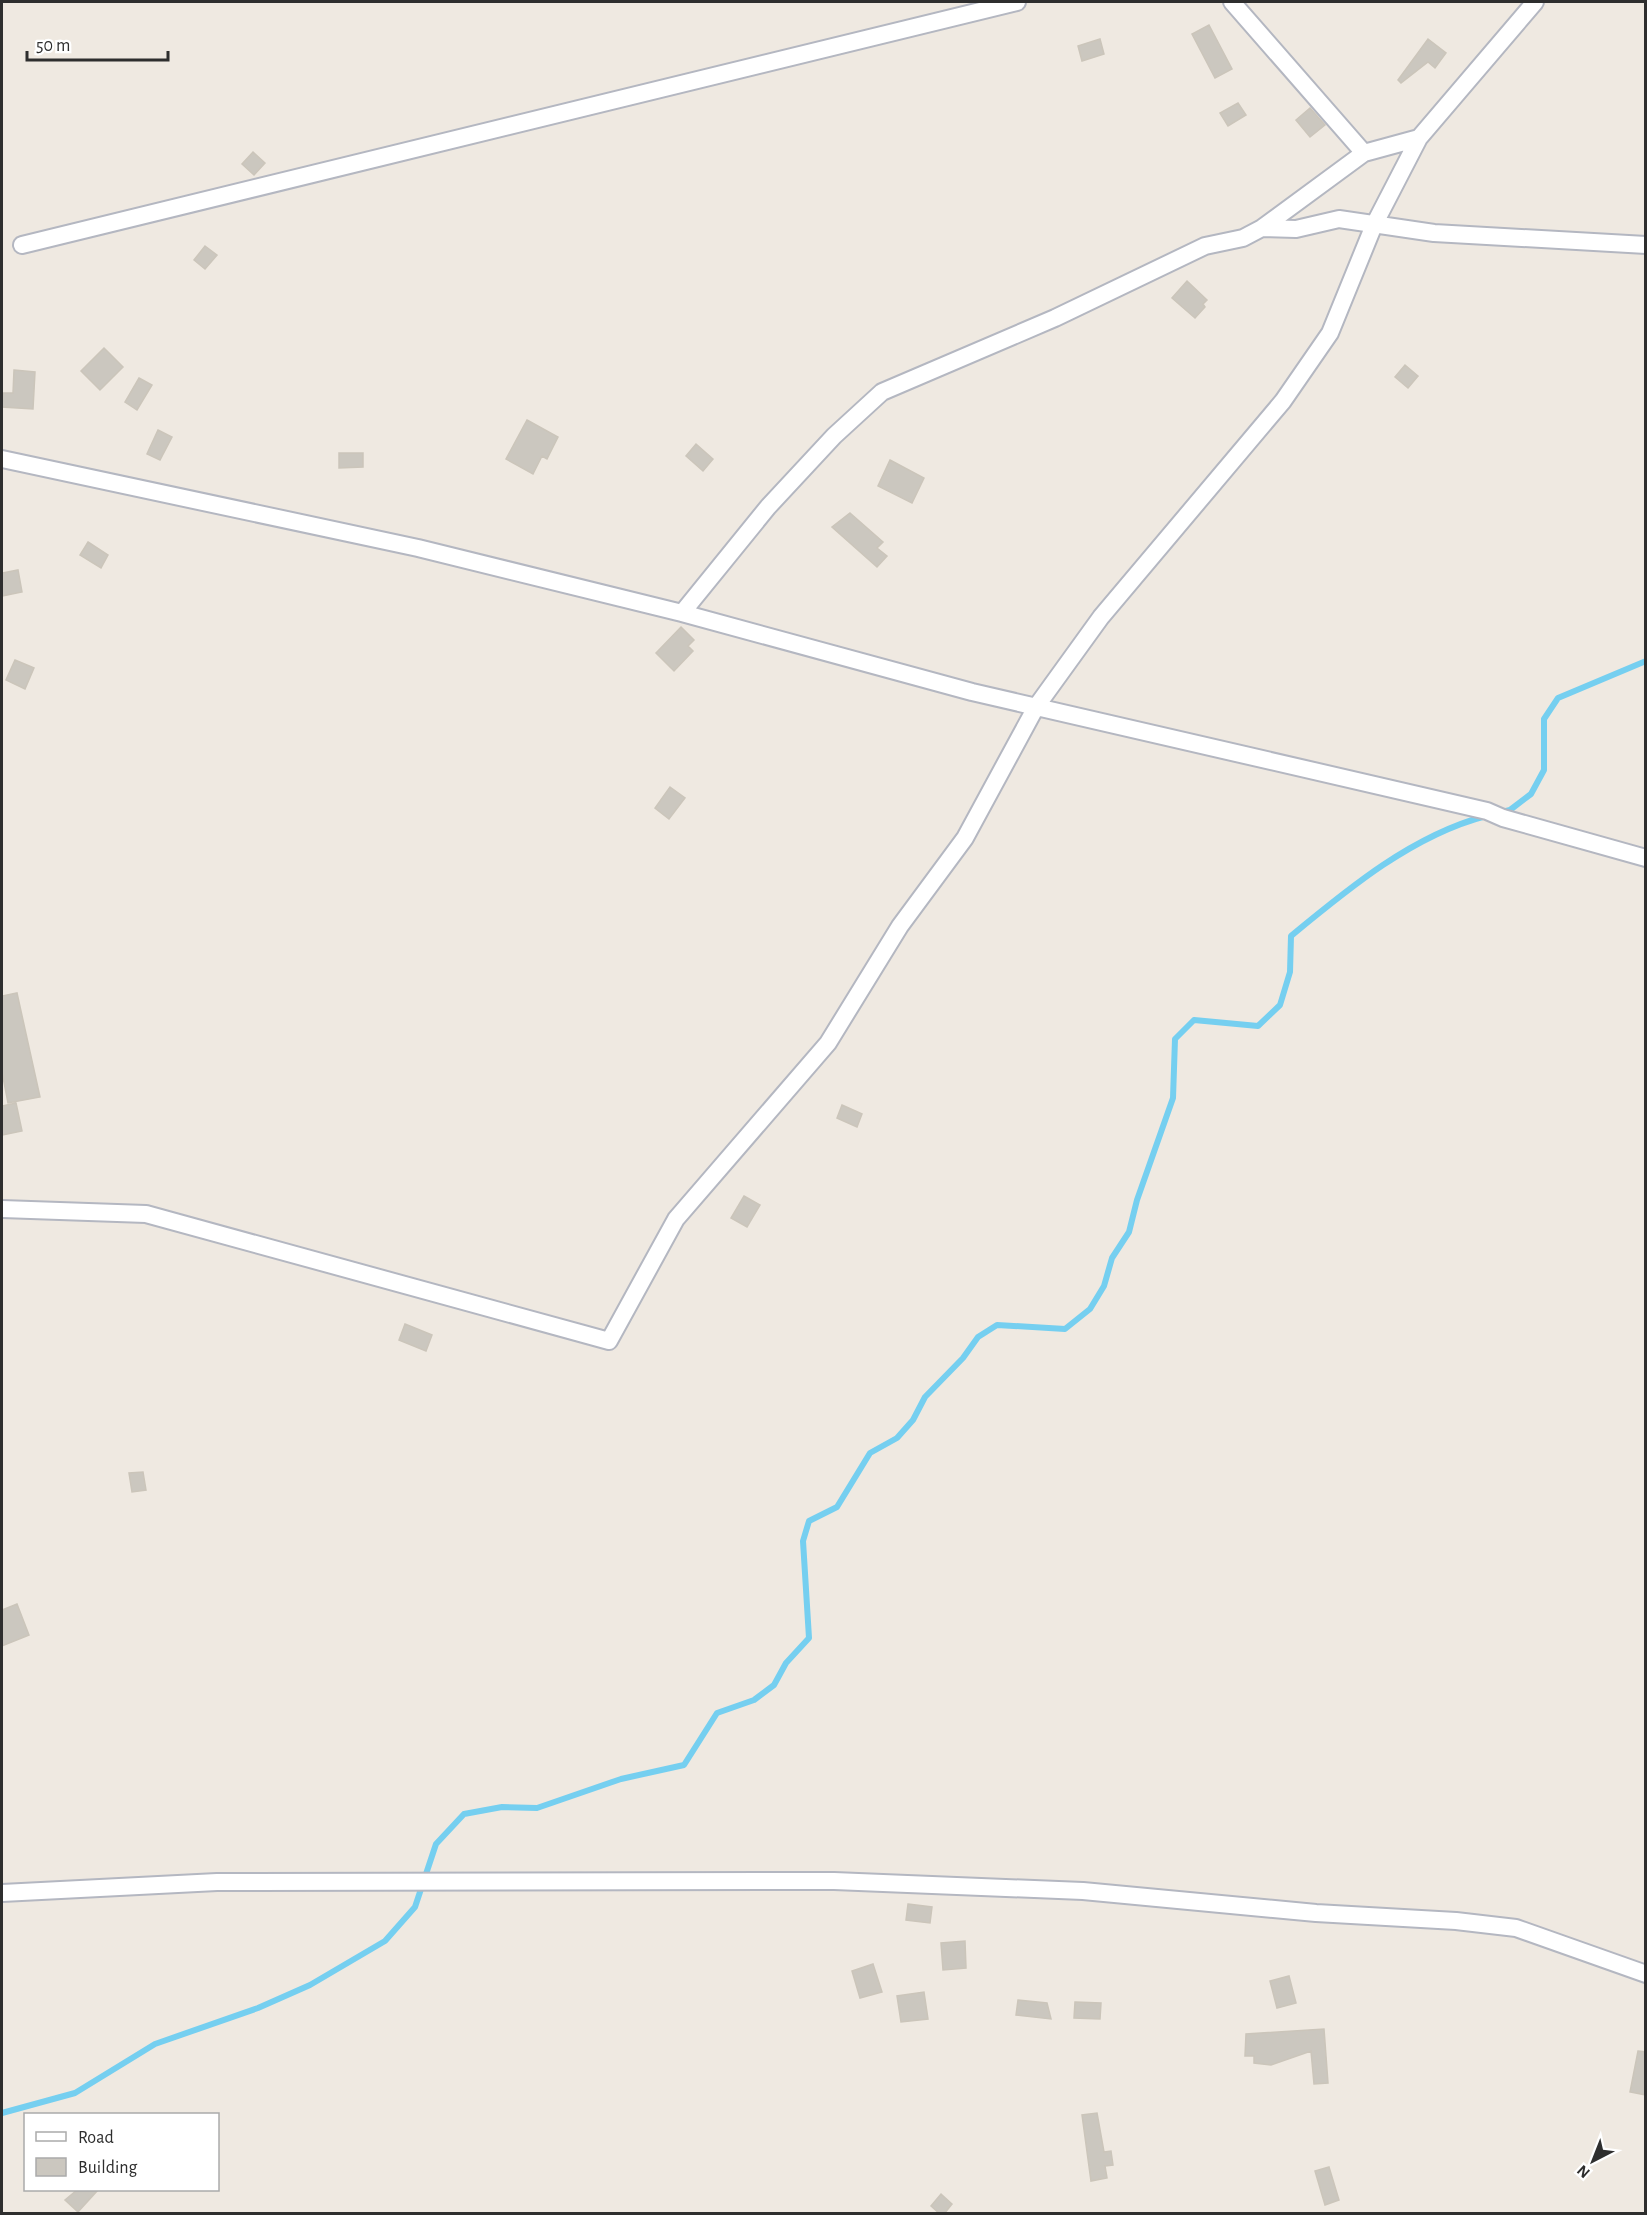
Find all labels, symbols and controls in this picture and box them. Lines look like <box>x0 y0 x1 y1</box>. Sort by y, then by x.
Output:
scale bar <box>27 24 168 62</box>
text: 50 m <box>36 37 70 55</box>
legend <box>24 2113 219 2191</box>
text: Road <box>78 2129 114 2147</box>
north arrow <box>1563 2131 1623 2191</box>
text: Building <box>78 2159 138 2177</box>
text: N <box>1574 2162 1593 2181</box>

